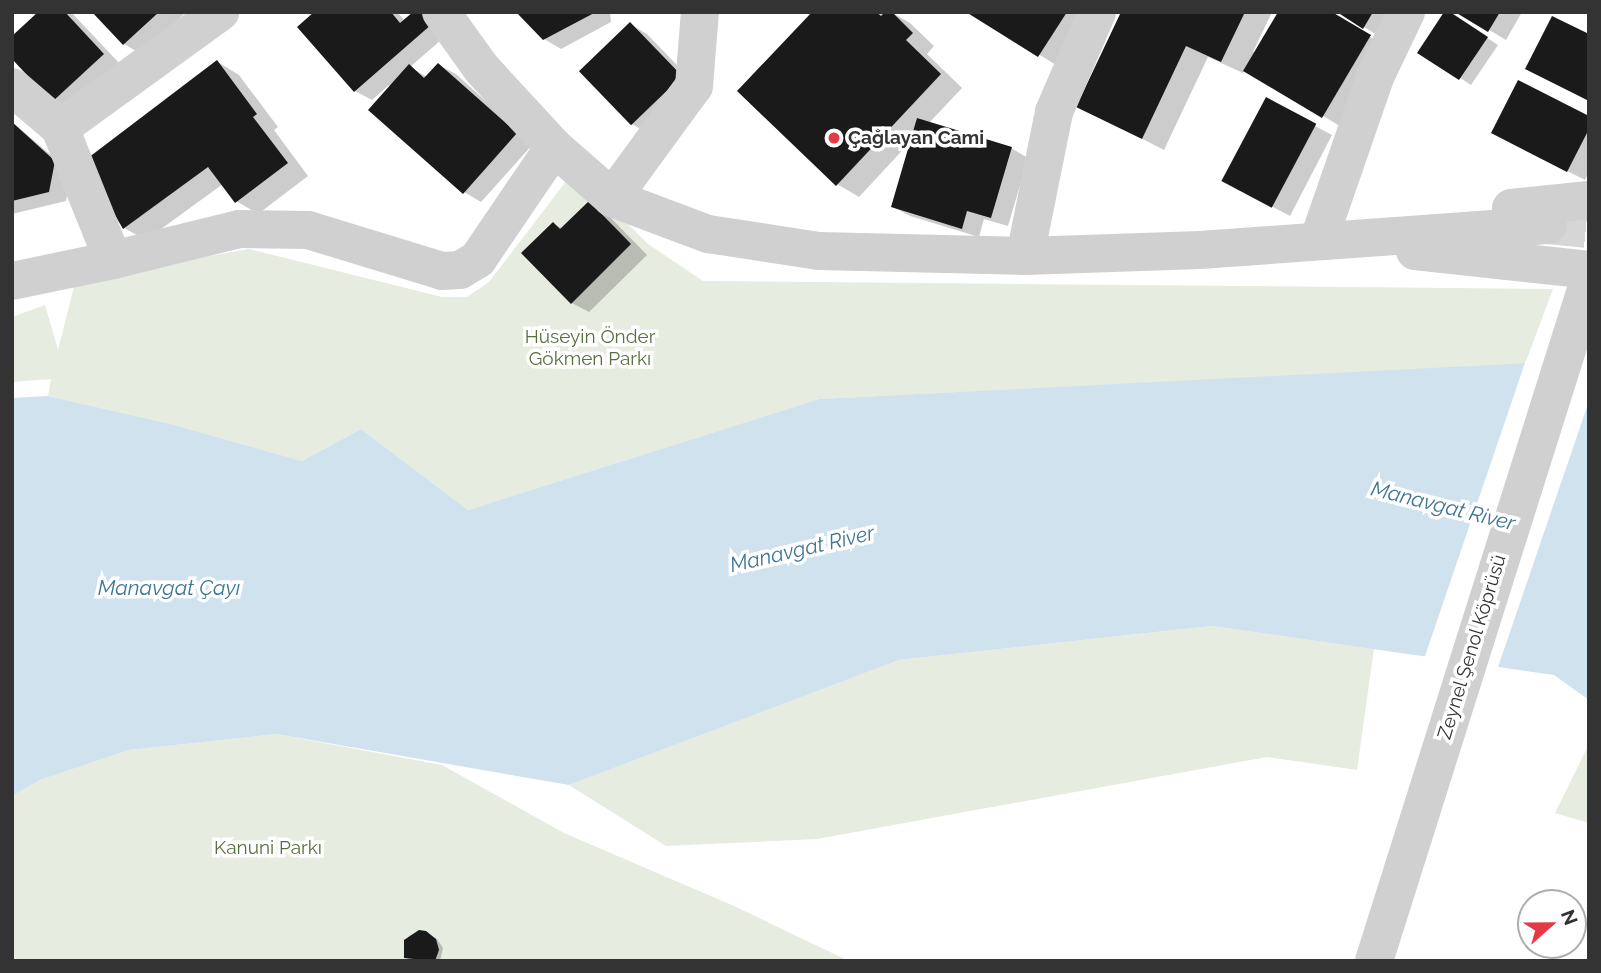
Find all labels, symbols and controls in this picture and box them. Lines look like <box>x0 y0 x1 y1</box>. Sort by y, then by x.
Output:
place label: Çağlayan Cami <box>848 127 984 149</box>
marker: Çağlayan Cami <box>826 130 842 146</box>
park label: Hüseyin Önder Gökmen Parkı <box>525 326 655 370</box>
water label: Manavgat River <box>1368 476 1518 536</box>
water label: Manavgat River <box>727 520 877 578</box>
street label: Zeynel Şenol Köprüsü <box>1433 551 1511 743</box>
water label: Manavgat Çayı <box>98 575 240 601</box>
park label: Kanuni Parkı <box>214 837 322 859</box>
north arrow <box>1517 889 1587 959</box>
text: N <box>1557 906 1583 928</box>

